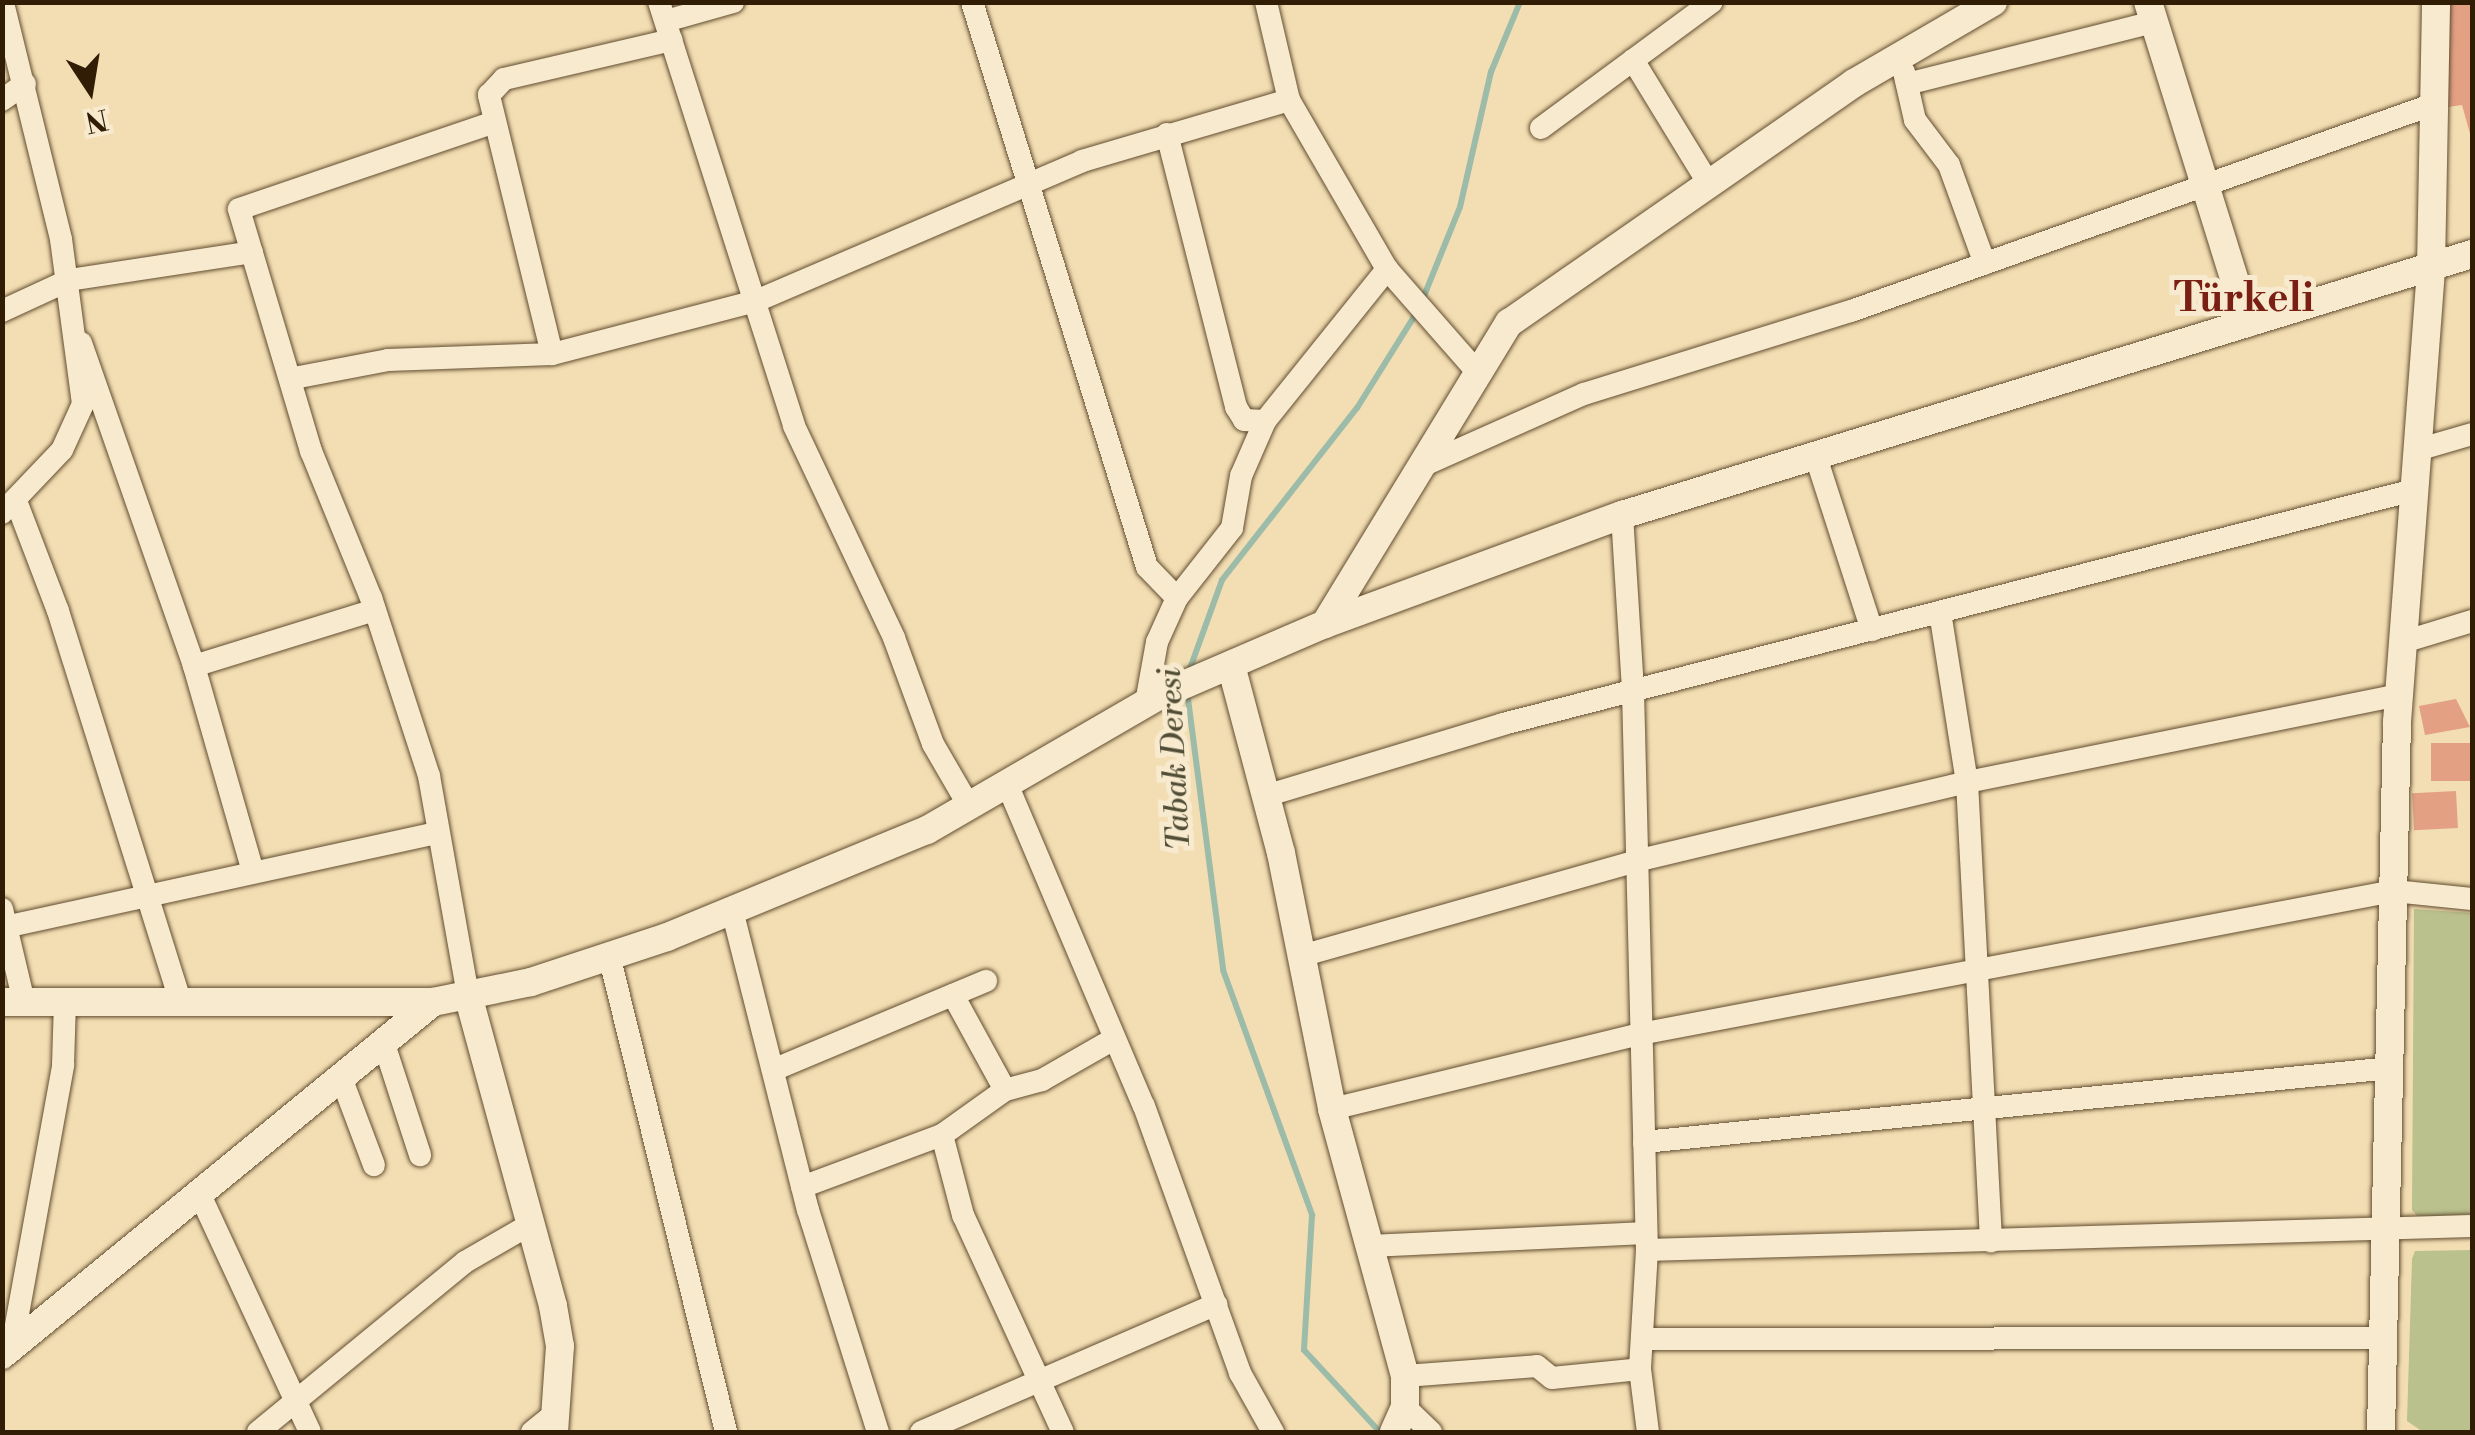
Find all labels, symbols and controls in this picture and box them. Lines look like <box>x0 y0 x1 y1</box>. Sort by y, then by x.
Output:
north arrow <box>40 40 140 140</box>
text: N <box>82 100 111 139</box>
district label: Türkeli <box>2174 275 2314 323</box>
water label: Tabak Deresi <box>1151 667 1199 851</box>

